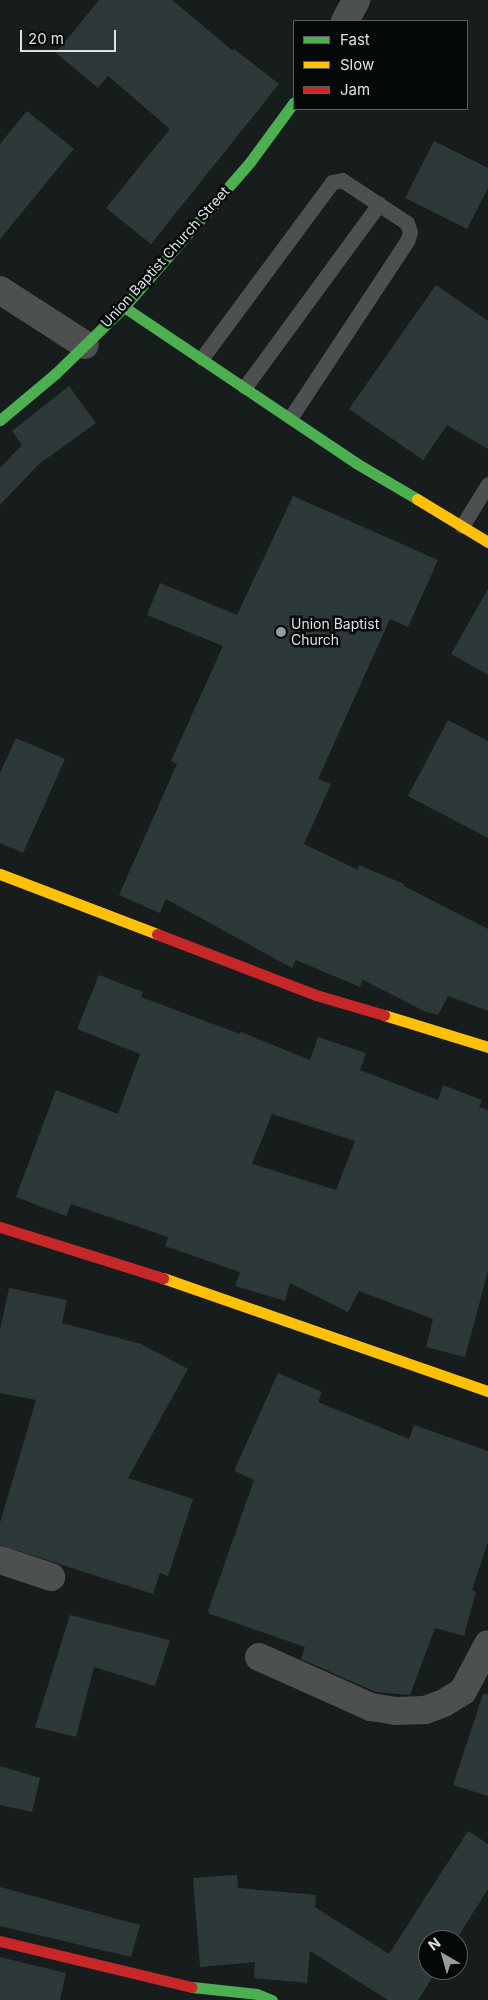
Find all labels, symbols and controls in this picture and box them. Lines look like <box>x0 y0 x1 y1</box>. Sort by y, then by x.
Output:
scale bar <box>22 20 119 52</box>
legend <box>293 20 468 110</box>
text: 20 m <box>28 29 64 48</box>
text: Fast <box>340 30 370 49</box>
text: Slow <box>340 55 374 74</box>
text: Jam <box>340 80 370 99</box>
street label: Union Baptist Church Street <box>97 183 233 331</box>
place label: Union Baptist Church <box>291 616 379 648</box>
marker: Union Baptist Church <box>275 626 287 638</box>
north arrow <box>418 1930 468 1980</box>
text: N <box>425 1934 444 1954</box>

